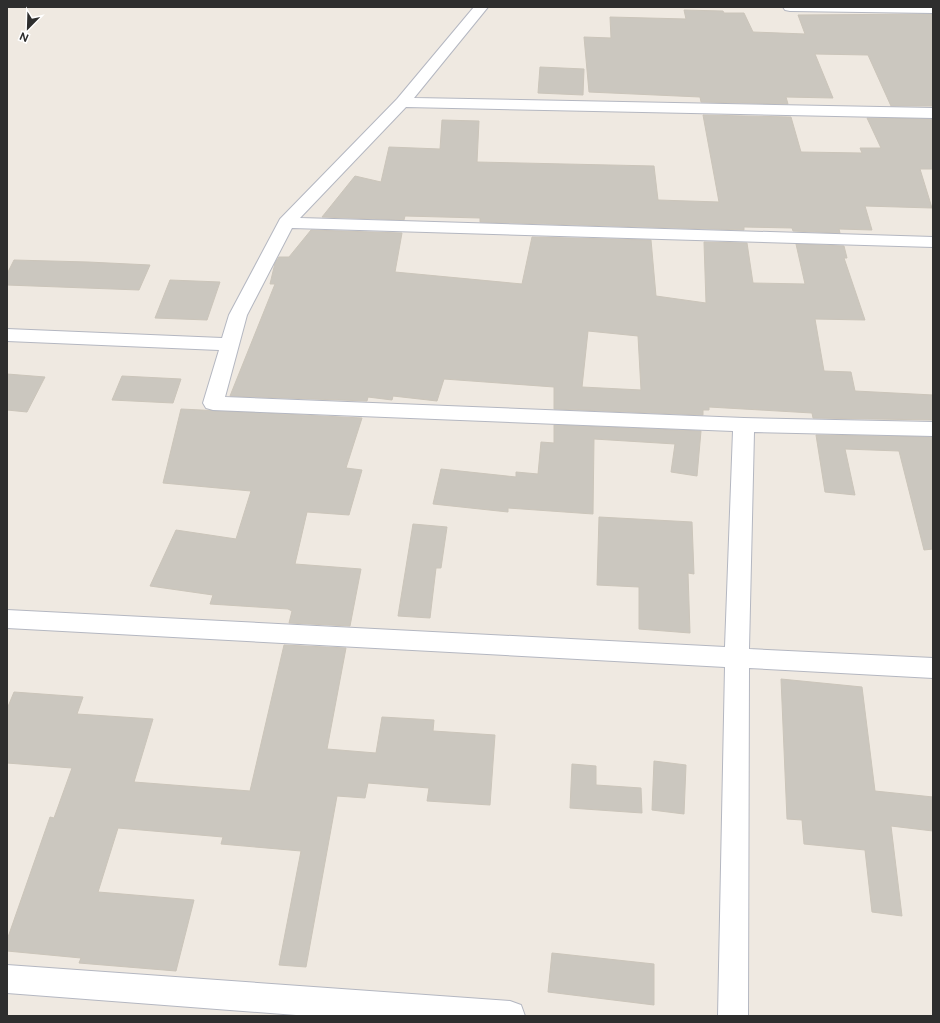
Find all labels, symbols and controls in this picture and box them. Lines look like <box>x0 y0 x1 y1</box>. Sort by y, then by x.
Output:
north arrow <box>8 8 48 48</box>
text: N <box>18 29 31 44</box>

